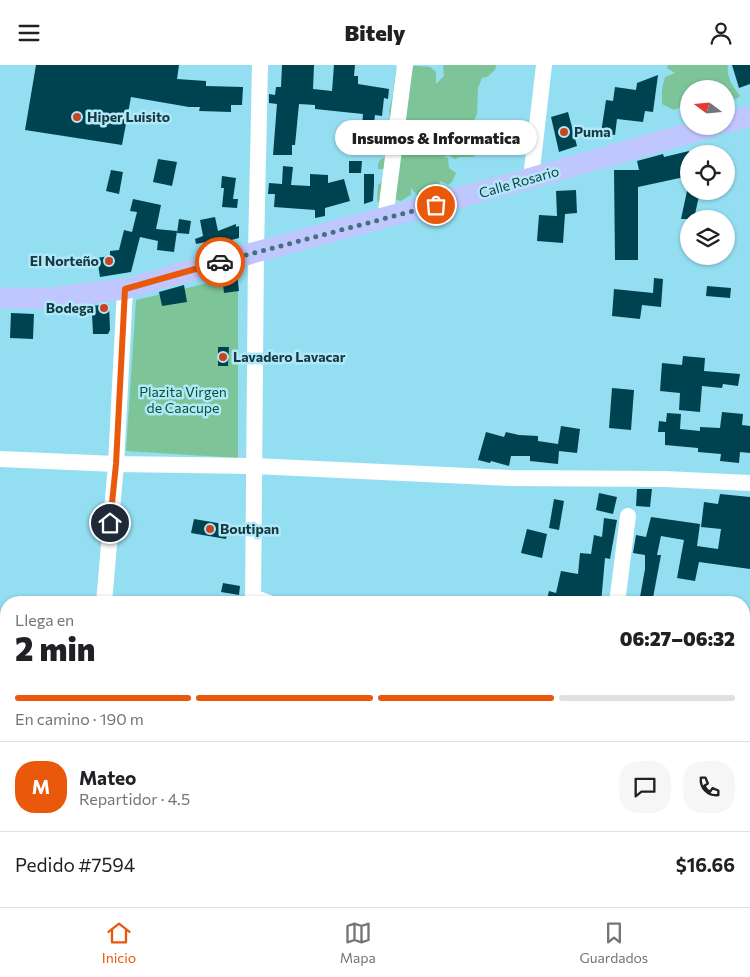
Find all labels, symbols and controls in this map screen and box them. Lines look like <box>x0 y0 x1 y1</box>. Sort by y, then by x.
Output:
icon: menu <box>15 19 43 47</box>
text: Bitely <box>345 19 405 46</box>
icon: person <box>707 19 735 47</box>
north arrow <box>680 80 735 135</box>
map controls <box>680 80 735 265</box>
place label: Hiper Luisito <box>87 108 170 125</box>
marker: Hiper Luisito <box>71 111 83 123</box>
callout: Insumos & Informatica <box>335 120 537 155</box>
place label: Puma <box>574 123 611 140</box>
marker: Puma <box>558 126 570 138</box>
text: Insumos & Informatica <box>352 128 520 147</box>
button: locate <box>680 145 735 200</box>
street label: Calle Rosario <box>477 162 561 201</box>
pin <box>415 184 457 226</box>
icon: bag <box>422 191 450 219</box>
button: layers <box>680 210 735 265</box>
courier <box>195 237 245 287</box>
icon: car <box>206 248 234 276</box>
place label: El Norteño <box>30 252 99 269</box>
marker: El Norteño <box>103 255 115 267</box>
place label: Bodega <box>46 299 94 316</box>
marker: Bodega <box>98 302 110 314</box>
place label: Lavadero Lavacar <box>233 348 346 365</box>
marker: Lavadero Lavacar <box>217 351 229 363</box>
park label: Plazita Virgen de Caacupe <box>139 383 227 416</box>
pin <box>89 502 131 544</box>
icon: home <box>96 509 124 537</box>
place label: Boutipan <box>220 520 279 537</box>
marker: Boutipan <box>204 523 216 535</box>
text: Llega en <box>15 610 74 629</box>
text: 06:27–06:32 <box>620 627 735 650</box>
text: 2 min <box>15 628 95 668</box>
text: En camino · 190 m <box>15 709 144 728</box>
button: chat <box>619 761 671 813</box>
button: phone <box>683 761 735 813</box>
text: Mateo <box>79 766 136 789</box>
text: M <box>32 775 50 798</box>
text: Repartidor · 4.5 <box>79 789 190 808</box>
text: Pedido #7594 <box>15 853 135 876</box>
text: $16.66 <box>676 853 735 876</box>
tab: Inicio <box>102 919 136 966</box>
tab: Mapa <box>340 919 376 966</box>
tab: Guardados <box>579 919 648 966</box>

